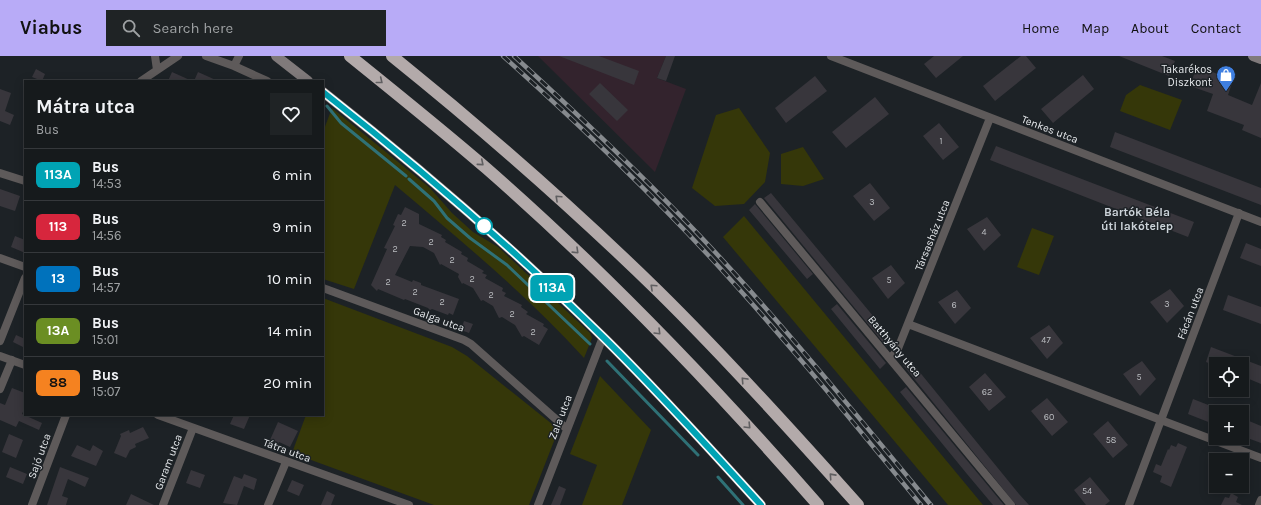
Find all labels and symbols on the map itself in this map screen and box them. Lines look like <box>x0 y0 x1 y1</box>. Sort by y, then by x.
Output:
place label: Takarékos Diszkont <box>1162 63 1212 89</box>
shop icon: Takarékos Diszkont <box>1215 64 1237 92</box>
one-way arrow <box>376 76 383 83</box>
street label: Tenkes utca <box>1020 113 1080 146</box>
house number: 1 <box>940 136 943 146</box>
one-way arrow <box>476 159 483 166</box>
one-way arrow <box>556 196 563 203</box>
house number: 3 <box>869 197 875 207</box>
street label: Társasház utca <box>912 198 953 273</box>
district label: Bartók Béla úti lakótelep <box>1101 205 1173 233</box>
unlabelled marker <box>475 217 493 235</box>
house number: 2 <box>401 218 407 228</box>
house number: 4 <box>981 227 987 237</box>
house number: 2 <box>428 237 434 247</box>
house number: 2 <box>392 244 398 254</box>
one-way arrow <box>571 247 579 254</box>
house number: 2 <box>449 255 455 265</box>
house number: 2 <box>469 274 475 284</box>
line badge: 113A <box>524 275 580 301</box>
house number: 5 <box>886 275 892 285</box>
house number: 2 <box>385 277 391 287</box>
one-way arrow <box>650 284 658 292</box>
street label: Fácán utca <box>1175 285 1206 341</box>
house number: 2 <box>412 287 418 297</box>
house number: 2 <box>488 290 494 300</box>
house number: 2 <box>439 297 445 307</box>
house number: 3 <box>1164 299 1170 309</box>
house number: 6 <box>951 300 957 310</box>
street label: Galga utca <box>411 304 466 335</box>
house number: 2 <box>509 309 515 319</box>
street label: Batthyány utca <box>865 313 924 380</box>
house number: 2 <box>530 327 536 337</box>
one-way arrow <box>653 328 661 335</box>
house number: 47 <box>1041 335 1051 345</box>
house number: 5 <box>1136 372 1142 382</box>
one-way arrow <box>741 377 749 385</box>
house number: 62 <box>982 387 992 397</box>
street label: Zala utca <box>546 393 575 441</box>
house number: 60 <box>1044 412 1054 422</box>
one-way arrow <box>743 421 751 429</box>
street label: Sajó utca <box>25 432 54 481</box>
street label: Garam utca <box>152 432 185 492</box>
house number: 58 <box>1106 435 1117 445</box>
street label: Tátra utca <box>261 436 313 465</box>
one-way arrow <box>829 473 837 481</box>
house number: 54 <box>1082 486 1092 496</box>

